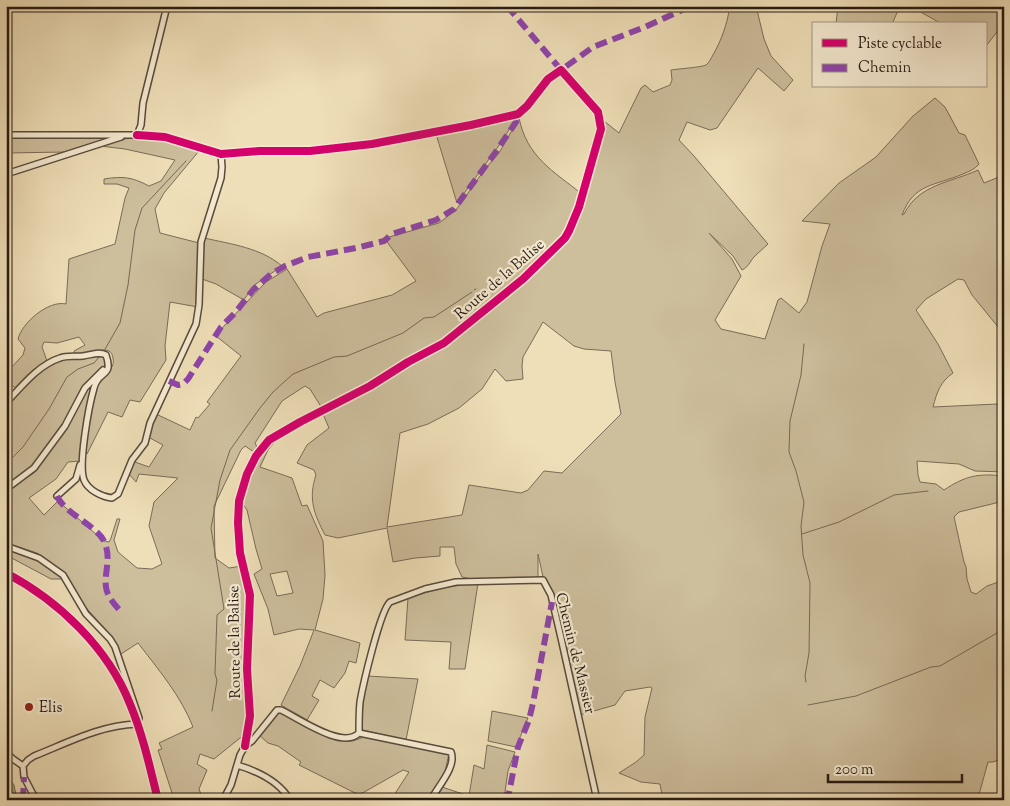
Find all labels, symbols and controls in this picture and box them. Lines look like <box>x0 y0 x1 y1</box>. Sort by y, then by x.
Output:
legend <box>812 22 988 88</box>
text: Piste cyclable <box>858 34 942 55</box>
text: Chemin <box>858 58 911 79</box>
street label: Route de la Balise <box>450 235 550 325</box>
street label: Route de la Balise <box>224 585 247 699</box>
street label: Chemin de Massier <box>549 591 600 717</box>
place label: Elis <box>39 698 63 719</box>
marker: Elis <box>23 701 35 713</box>
scale bar <box>828 751 961 783</box>
text: 200 m <box>835 760 874 781</box>

